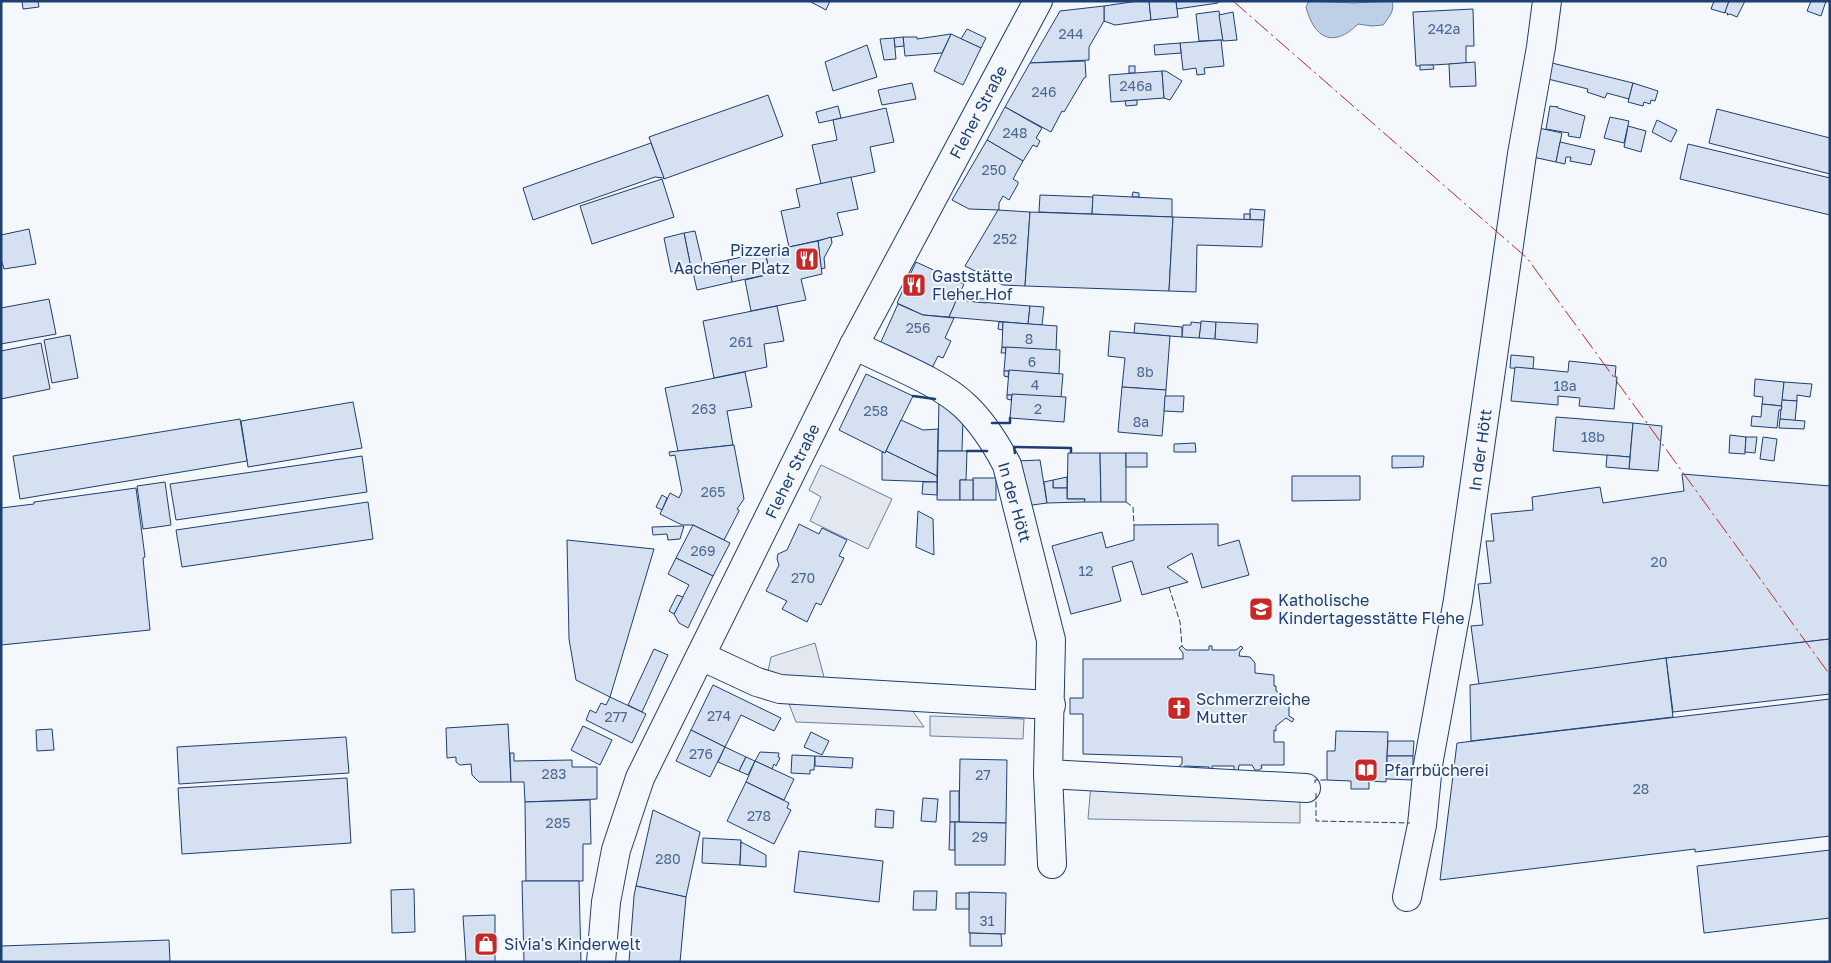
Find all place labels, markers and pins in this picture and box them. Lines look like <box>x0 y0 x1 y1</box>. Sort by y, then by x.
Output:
place label: Pizzeria Aachener Platz <box>674 240 790 278</box>
restaurant icon: Pizzeria Aachener Platz <box>794 246 820 272</box>
place label: Gaststätte Fleher Hof <box>932 266 1013 304</box>
restaurant icon: Gaststätte Fleher Hof <box>901 272 927 298</box>
place label: Katholische Kindertagesstätte Flehe <box>1278 590 1464 628</box>
school or university icon: Katholische Kindertagesstätte Flehe <box>1248 596 1274 622</box>
place label: Schmerzreiche Mutter <box>1196 689 1310 727</box>
church icon: Schmerzreiche Mutter <box>1166 695 1192 721</box>
library icon: Pfarrbücherei <box>1353 757 1379 783</box>
place label: Pfarrbücherei <box>1384 760 1489 780</box>
shop icon: Sivia's Kinderwelt <box>473 931 499 957</box>
place label: Sivia's Kinderwelt <box>504 934 641 954</box>

